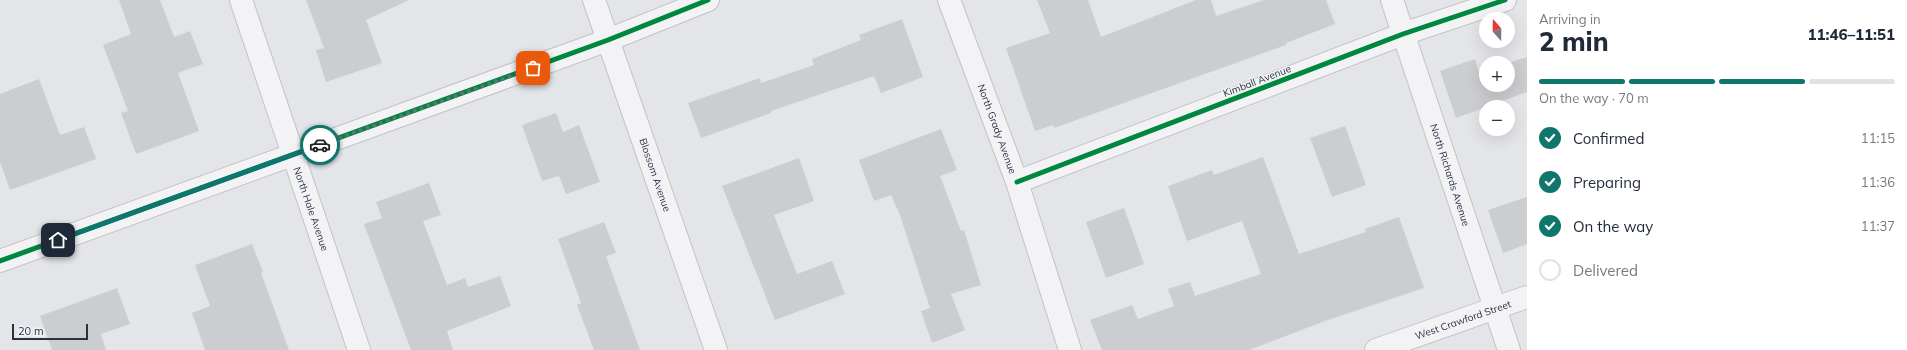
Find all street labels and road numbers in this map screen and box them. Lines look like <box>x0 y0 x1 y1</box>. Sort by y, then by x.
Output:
street label: Kimball Avenue <box>1221 62 1293 100</box>
street label: North Grady Avenue <box>975 82 1019 176</box>
street label: North Richards Avenue <box>1427 122 1473 228</box>
street label: Blossom Avenue <box>636 137 674 213</box>
street label: North Hale Avenue <box>291 165 331 253</box>
street label: West Crawford Street <box>1413 297 1513 343</box>

